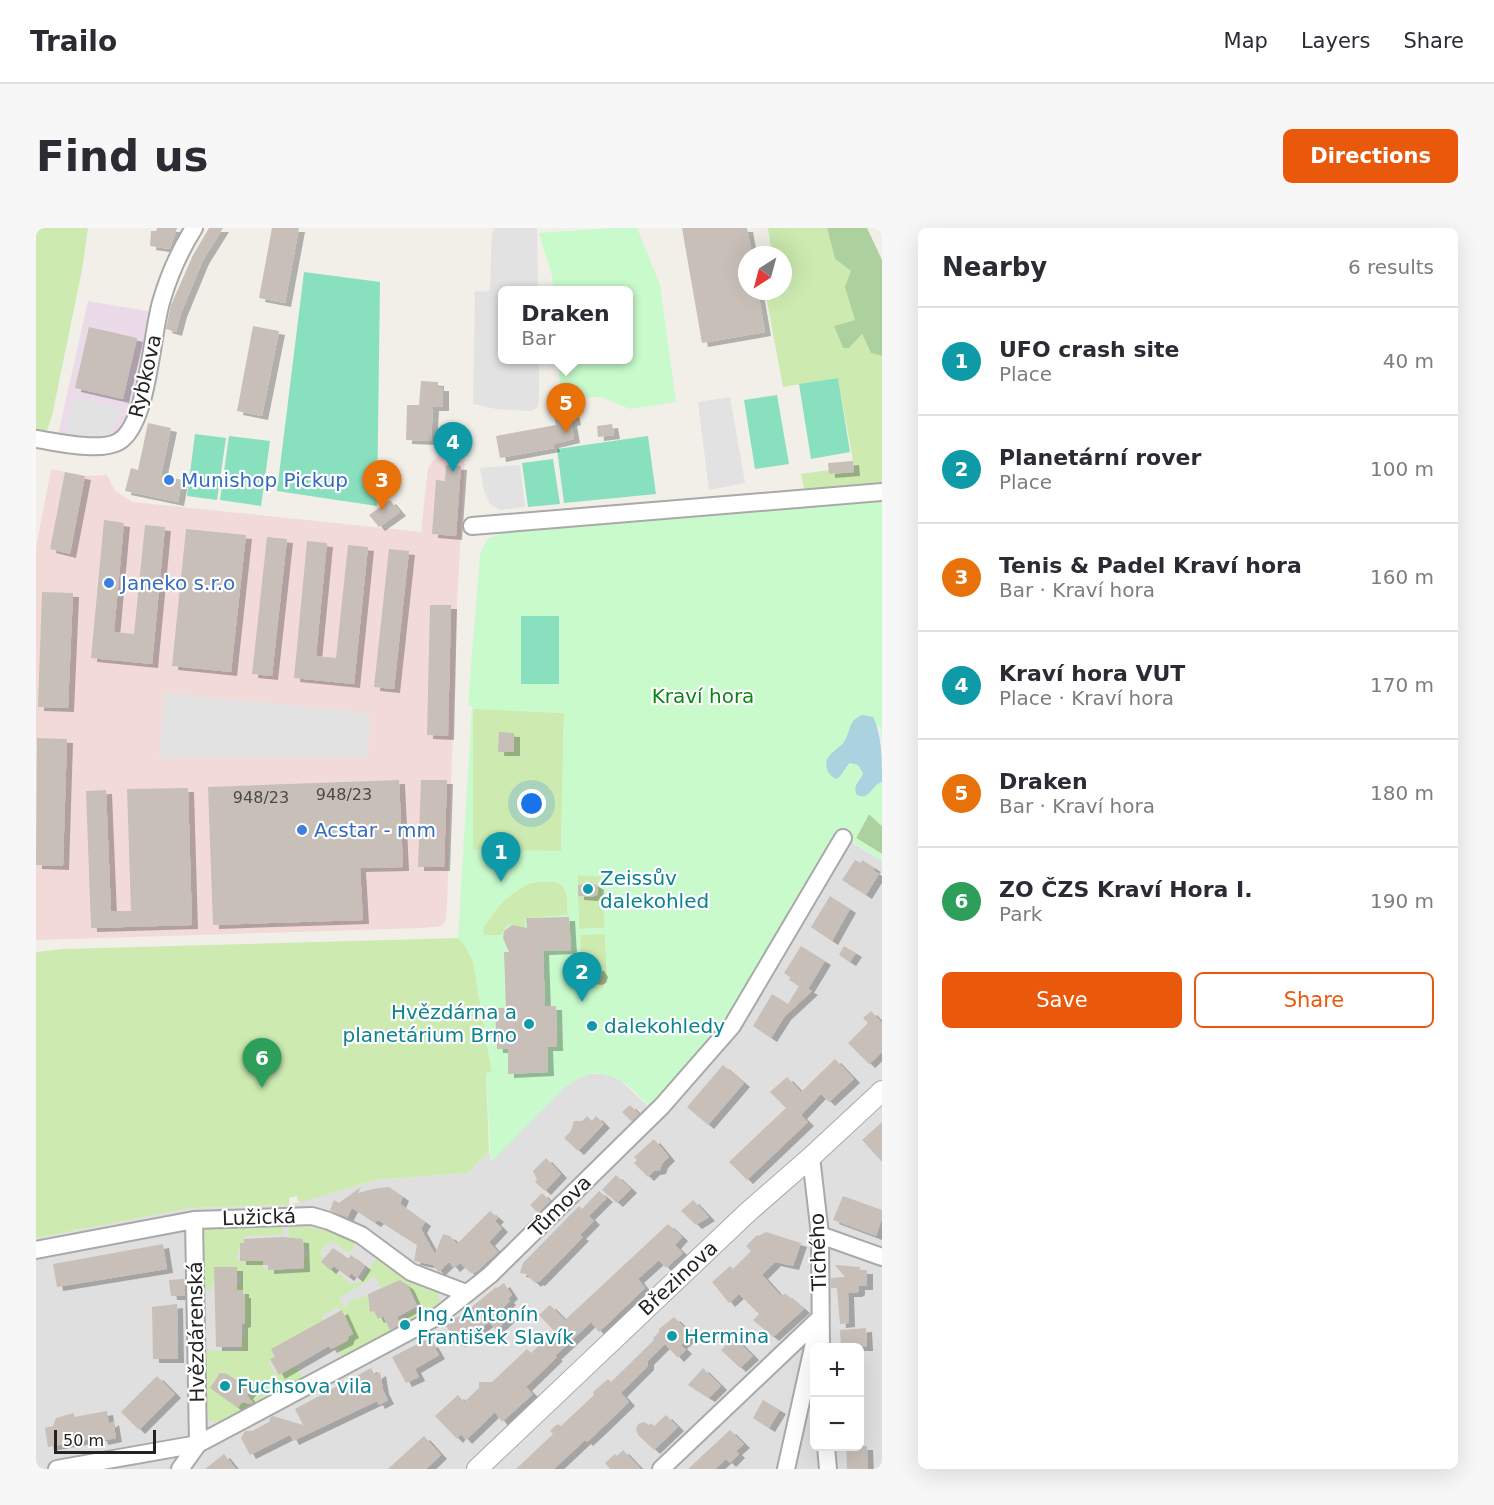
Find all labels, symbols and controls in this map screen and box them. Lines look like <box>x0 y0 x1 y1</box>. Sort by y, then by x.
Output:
text: Trailo <box>30 25 117 58</box>
text: Map <box>1224 29 1268 53</box>
text: Layers <box>1301 29 1370 53</box>
text: Share <box>1403 29 1464 53</box>
button: Directions <box>1283 129 1458 183</box>
text: Find us <box>36 132 209 181</box>
north arrow <box>738 246 792 300</box>
text: Nearby <box>942 252 1047 282</box>
text: 6 results <box>1348 255 1434 279</box>
popup <box>498 286 633 364</box>
text: Draken <box>521 301 610 326</box>
text: Bar <box>521 326 555 350</box>
street label: Rybkova <box>124 332 166 420</box>
text: UFO crash site <box>999 337 1179 362</box>
text: 1 <box>955 349 968 373</box>
text: 40 m <box>1383 349 1434 373</box>
text: Place <box>999 362 1052 386</box>
pin: 5 <box>546 384 586 433</box>
pin: 4 <box>434 422 472 472</box>
text: Planetární rover <box>999 445 1201 470</box>
text: 2 <box>955 457 968 481</box>
text: 100 m <box>1370 457 1434 481</box>
pin: 3 <box>362 460 402 510</box>
place label: Munishop Pickup <box>181 468 348 492</box>
text: Place <box>999 470 1052 494</box>
marker: Munishop Pickup <box>162 473 176 487</box>
text: Tenis & Padel Kraví hora <box>999 553 1302 578</box>
text: 3 <box>955 565 968 589</box>
text: 160 m <box>1370 565 1434 589</box>
place label: Janeko s.r.o <box>119 571 235 595</box>
marker: Janeko s.r.o <box>102 576 116 590</box>
text: Bar · Kraví hora <box>999 578 1155 602</box>
text: Kraví hora VUT <box>999 661 1185 686</box>
text: 4 <box>955 673 968 697</box>
text: 170 m <box>1370 673 1434 697</box>
park label: Kraví hora <box>652 684 754 708</box>
text: Place · Kraví hora <box>999 686 1174 710</box>
text: Draken <box>999 769 1088 794</box>
text: 5 <box>955 781 968 805</box>
text: 180 m <box>1370 781 1434 805</box>
house number: 948/23 <box>316 785 372 804</box>
house number: 948/23 <box>233 788 289 807</box>
your location <box>517 789 546 818</box>
text: Bar · Kraví hora <box>999 794 1155 818</box>
place label: Acstar - mm <box>314 818 436 842</box>
marker: Acstar - mm <box>295 823 309 837</box>
pin: 1 <box>482 832 520 882</box>
place label: Zeissův dalekohled <box>600 866 709 913</box>
text: ZO ČZS Kraví Hora I. <box>999 877 1253 902</box>
marker: Zeissův dalekohled <box>581 882 595 896</box>
text: 6 <box>955 889 968 913</box>
text: 190 m <box>1370 889 1434 913</box>
text: Park <box>999 902 1042 926</box>
pin: 2 <box>562 952 602 1002</box>
button: Save <box>942 972 1182 1028</box>
button: Share <box>1194 972 1434 1028</box>
place label: Hvězdárna a planetárium Brno <box>343 1000 517 1047</box>
place label: dalekohledy <box>604 1014 725 1038</box>
marker: Hvězdárna a planetárium Brno <box>522 1017 536 1031</box>
marker: dalekohledy <box>585 1019 599 1033</box>
pin: 6 <box>242 1038 282 1088</box>
street label: Tůmova <box>523 1170 596 1243</box>
street label: Lužická <box>222 1204 296 1230</box>
street label: Tichého <box>805 1213 831 1292</box>
street label: Březinova <box>634 1236 722 1320</box>
street label: Hvězdárenská <box>183 1261 209 1403</box>
place label: Ing. Antonín František Slavík <box>417 1302 574 1349</box>
marker: Ing. Antonín František Slavík <box>398 1318 412 1332</box>
place label: Hermina <box>684 1324 769 1348</box>
marker: Hermina <box>665 1329 679 1343</box>
map controls <box>810 1343 864 1451</box>
button: + <box>810 1343 864 1397</box>
place label: Fuchsova vila <box>237 1374 372 1398</box>
marker: Fuchsova vila <box>218 1379 232 1393</box>
button: − <box>810 1397 864 1451</box>
scale bar <box>54 1427 156 1454</box>
text: 50 m <box>63 1431 104 1450</box>

